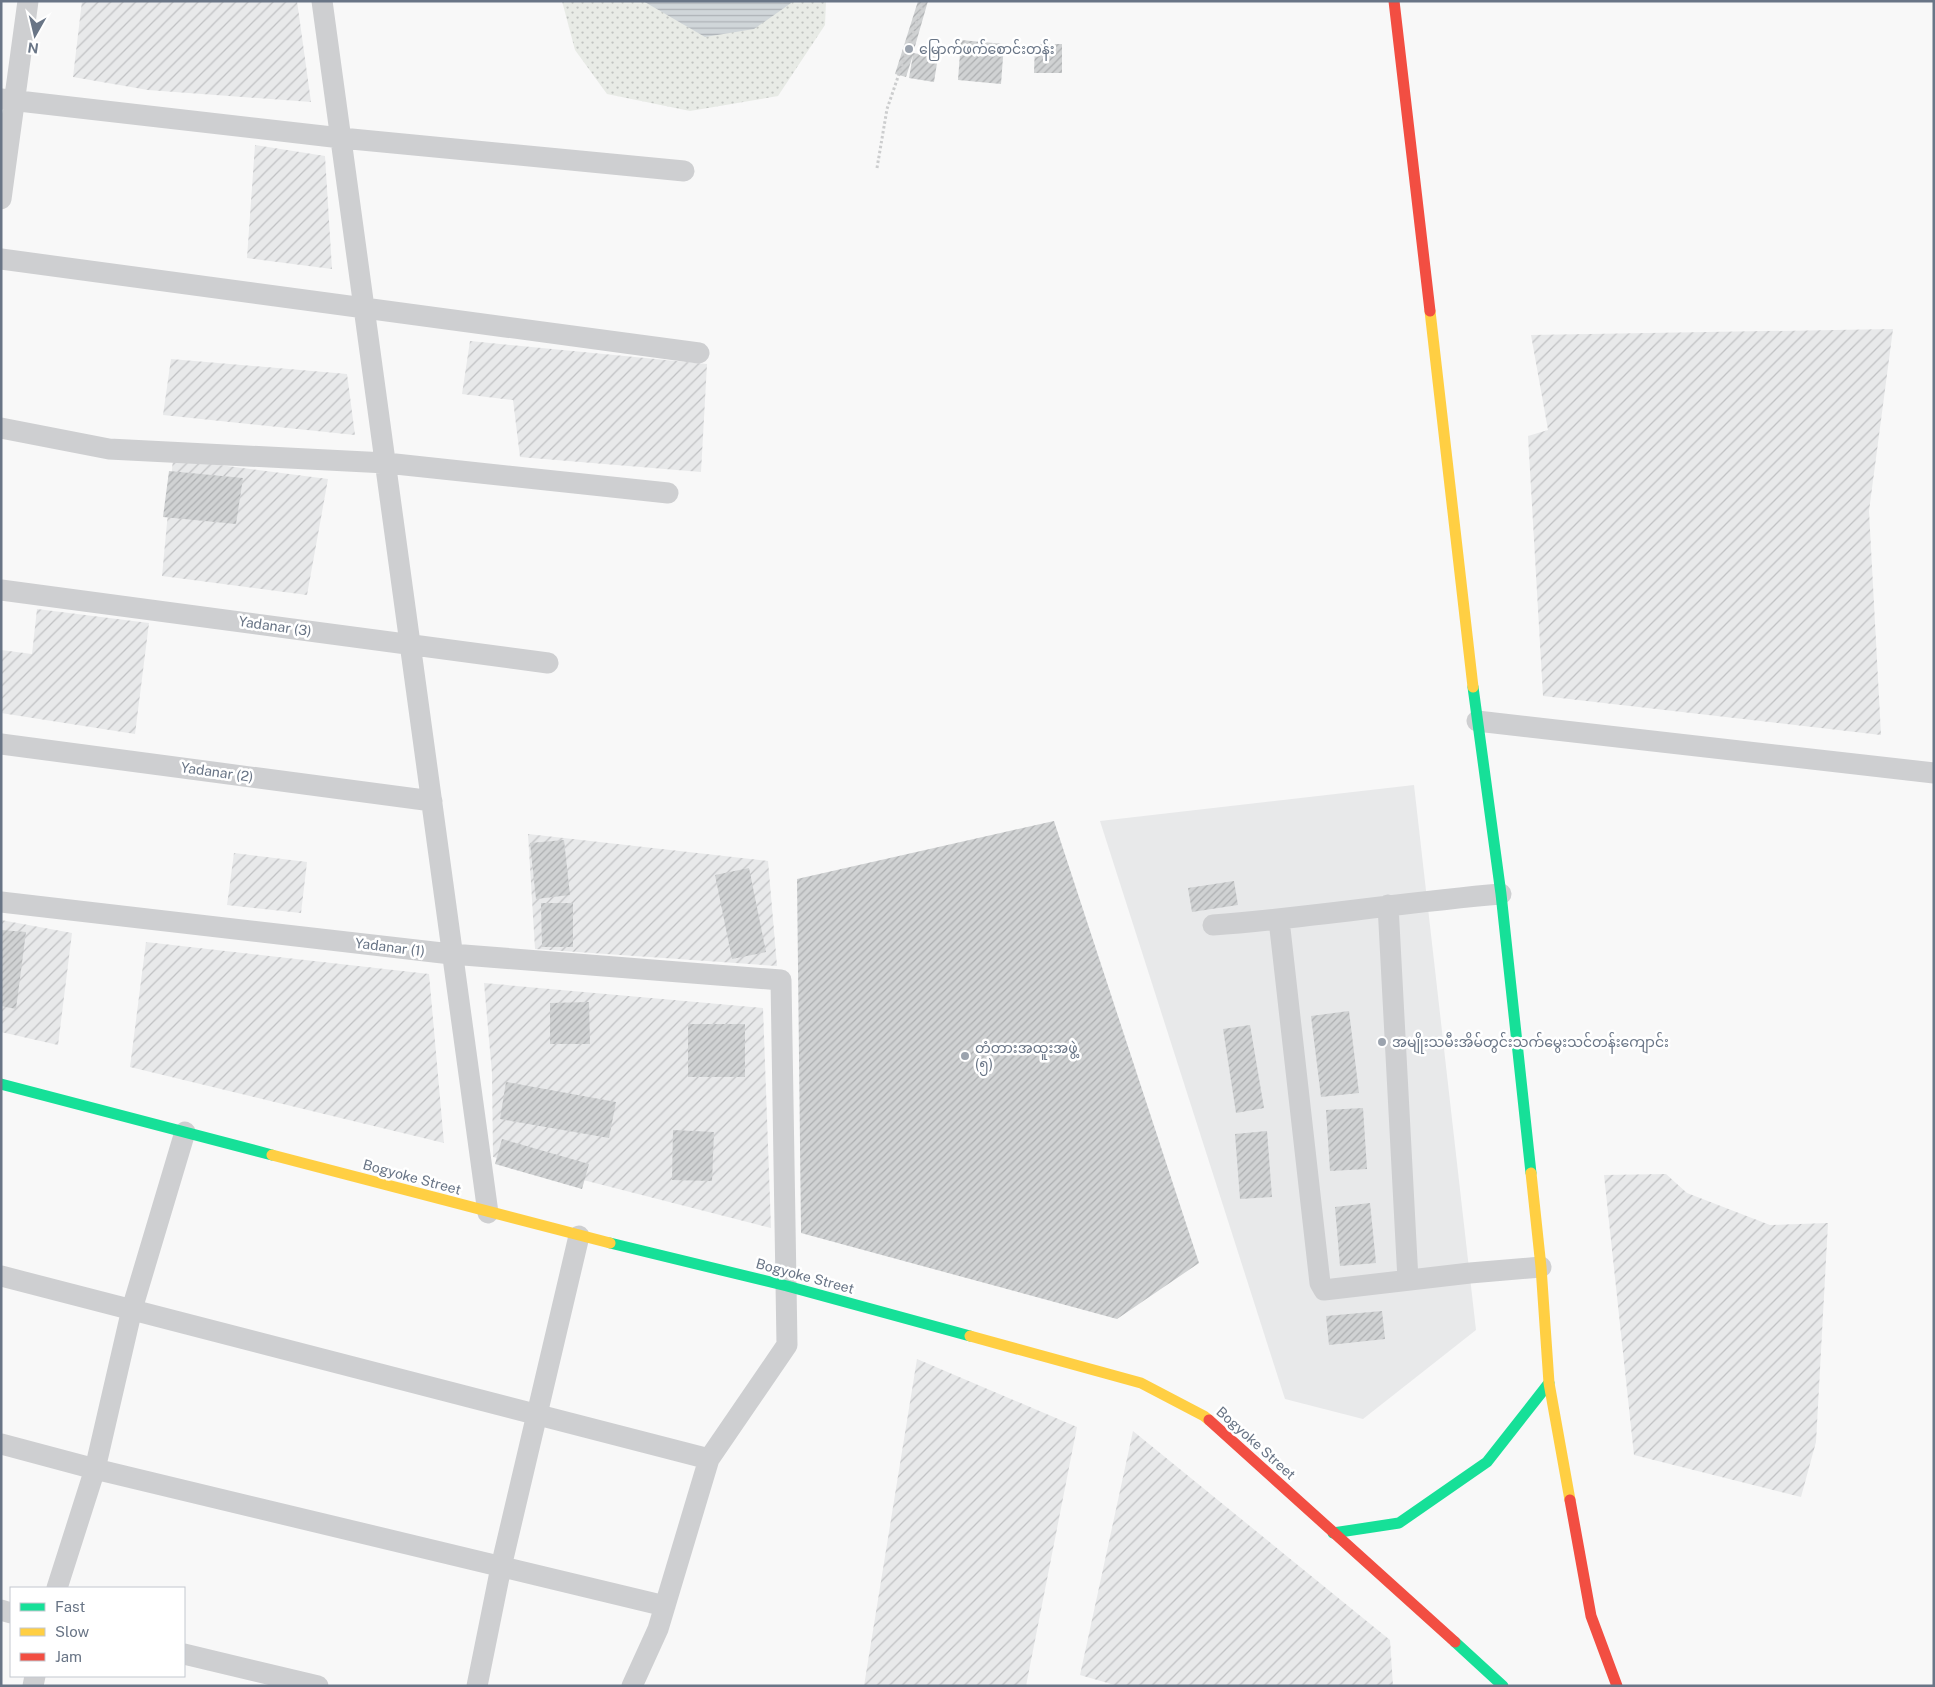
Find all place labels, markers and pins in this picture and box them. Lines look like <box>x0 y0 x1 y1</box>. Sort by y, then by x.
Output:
place label: မြောက်ဖက်စောင်းတန်း <box>919 39 1055 61</box>
marker: မြောက်ဖက်စောင်းတန်း <box>903 43 915 55</box>
place label: အမျိုးသမီးအိမ်တွင်းသက်မွေးသင်တန်းကျောင်း <box>1392 1032 1669 1054</box>
marker: အမျိုးသမီးအိမ်တွင်းသက်မွေးသင်တန်းကျောင်း <box>1376 1036 1388 1048</box>
place label: တံတားအထူးအဖွဲ့ (၅) <box>975 1040 1079 1076</box>
marker: တံတားအထူးအဖွဲ့ (၅) <box>959 1050 971 1062</box>

